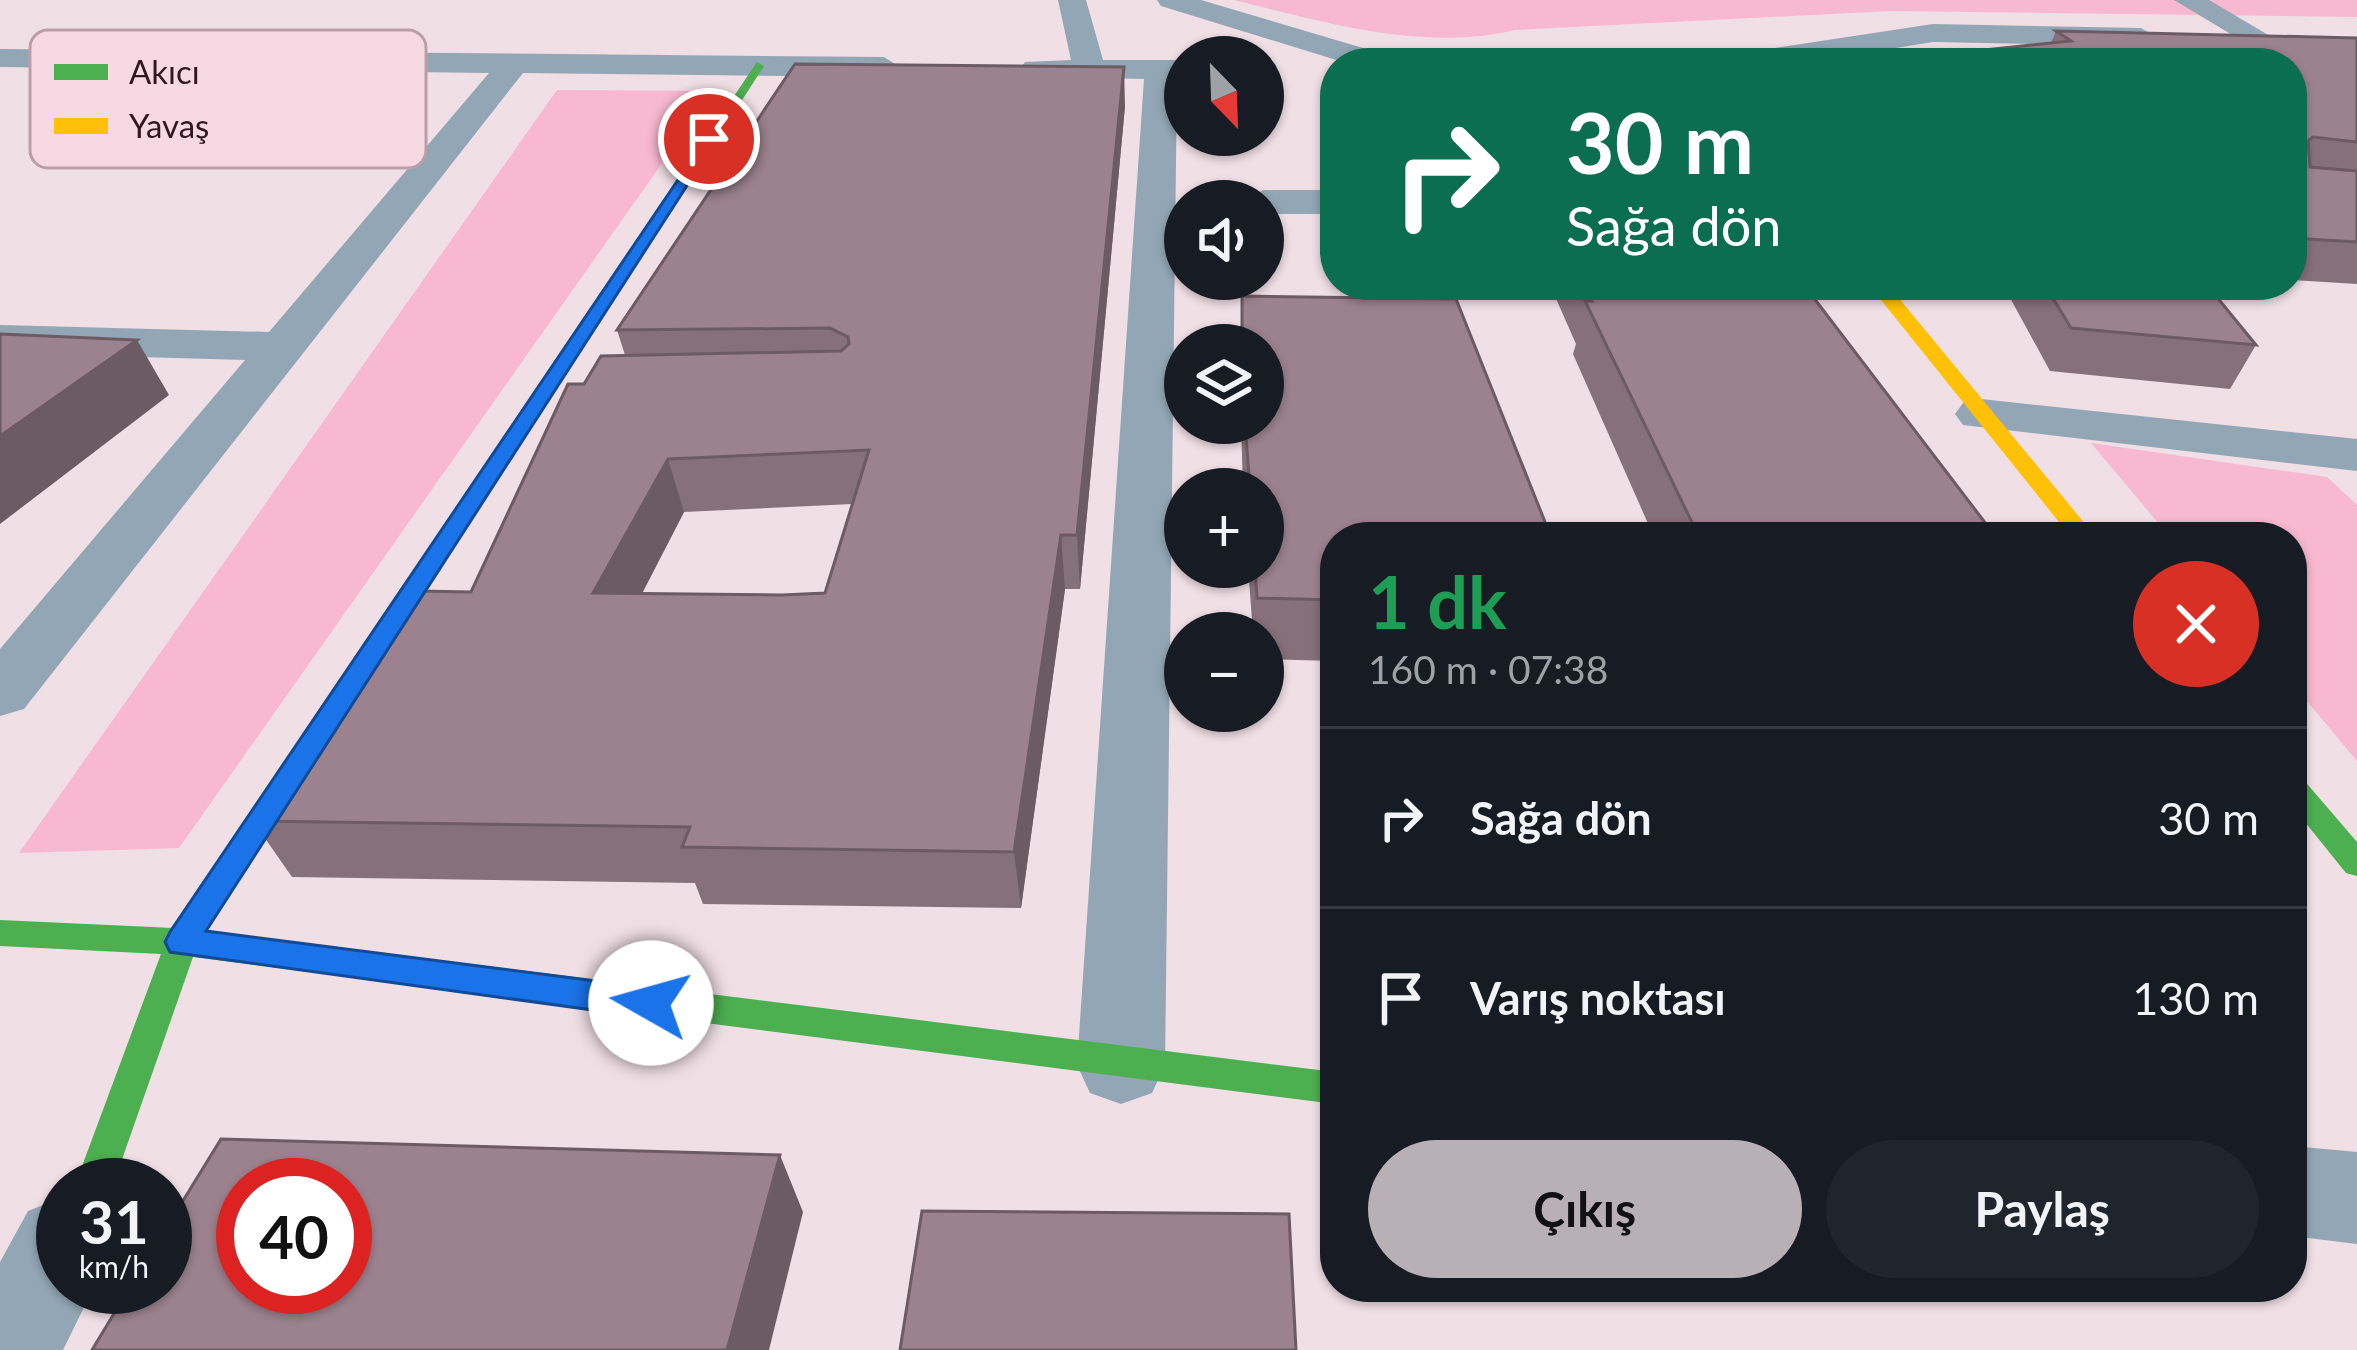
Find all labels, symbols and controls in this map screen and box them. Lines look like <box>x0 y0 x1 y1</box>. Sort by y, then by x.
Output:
legend <box>30 30 426 168</box>
north arrow <box>1164 36 1284 156</box>
map controls <box>1164 36 1284 732</box>
text: Akıcı <box>129 51 200 91</box>
pin <box>658 88 760 190</box>
text: 30 m <box>1566 91 1754 192</box>
icon: right <box>1368 96 1524 252</box>
text: Yavaş <box>129 105 209 145</box>
icon: arrive <box>676 106 742 172</box>
button: sound <box>1164 180 1284 300</box>
text: Sağa dön <box>1566 193 1782 258</box>
button: layers <box>1164 324 1284 444</box>
button: + <box>1164 468 1284 588</box>
text: 1 dk <box>1368 558 1507 644</box>
button: close <box>2133 561 2259 687</box>
button: − <box>1164 612 1284 732</box>
text: 160 m · 07:38 <box>1368 646 1608 692</box>
icon: right <box>1368 785 1434 851</box>
text: Sağa dön <box>1470 791 1652 845</box>
text: 30 m <box>2158 791 2259 845</box>
position arrow <box>588 940 714 1066</box>
icon: arrive <box>1368 965 1434 1031</box>
text: Varış noktası <box>1470 971 1726 1025</box>
text: 130 m <box>2132 971 2259 1025</box>
button: Çıkış <box>1368 1140 1802 1278</box>
button: Paylaş <box>1826 1140 2259 1278</box>
speed limit sign: 40 <box>216 1158 372 1314</box>
text: 31 <box>79 1185 149 1257</box>
text: km/h <box>79 1248 149 1284</box>

